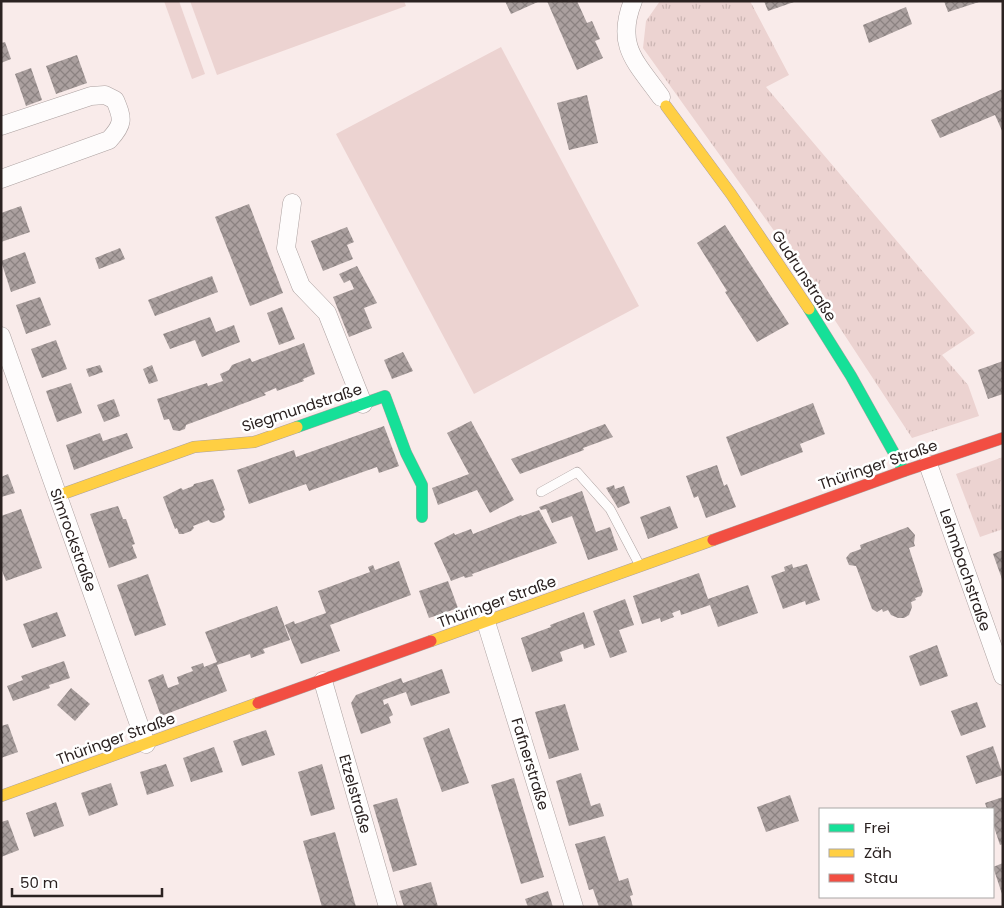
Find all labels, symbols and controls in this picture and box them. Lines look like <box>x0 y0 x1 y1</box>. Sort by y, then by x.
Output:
street label: Gudrunstraße <box>767 226 842 325</box>
street label: Siegmundstraße <box>239 378 365 437</box>
street label: Thüringer Straße <box>815 434 940 495</box>
street label: Simrockstraße <box>45 485 102 594</box>
street label: Lehmbachstraße <box>935 506 996 634</box>
street label: Thüringer Straße <box>435 570 559 633</box>
street label: Thüringer Straße <box>54 707 178 770</box>
street label: Fafnerstraße <box>506 715 555 813</box>
street label: Etzelstraße <box>334 752 377 836</box>
legend <box>819 808 994 898</box>
text: Frei <box>864 817 890 838</box>
text: Zäh <box>864 842 892 863</box>
scale bar <box>12 866 162 898</box>
text: Stau <box>864 867 898 888</box>
text: 50 m <box>20 872 58 893</box>

